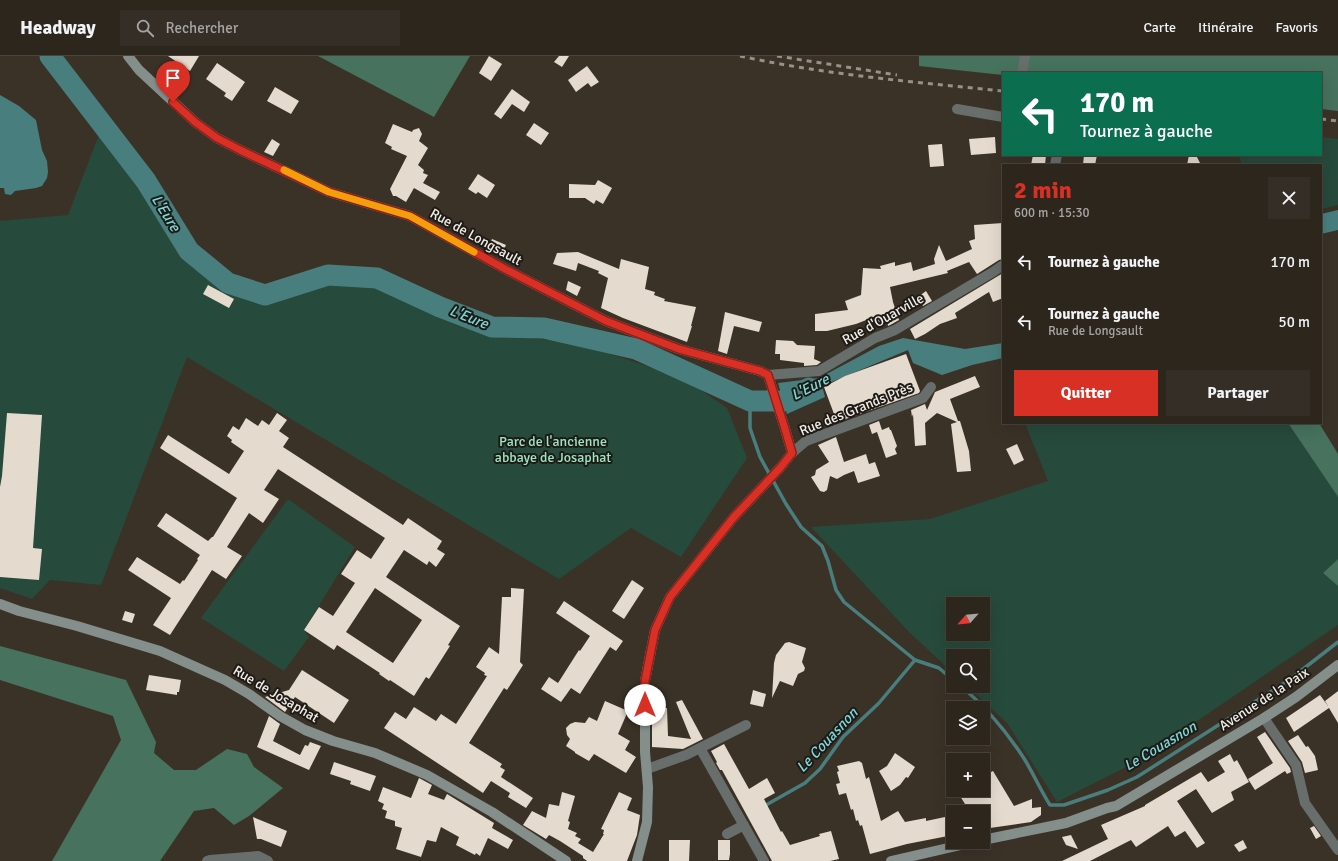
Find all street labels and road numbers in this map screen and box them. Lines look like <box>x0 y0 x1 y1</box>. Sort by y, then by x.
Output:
street label: Rue de Longsault <box>427 205 525 269</box>
street label: Rue d'Ouarville <box>839 290 927 348</box>
street label: Rue des Grands Près <box>797 379 915 439</box>
street label: Rue de Josaphat <box>230 662 322 726</box>
street label: Avenue de la Paix <box>1216 663 1313 734</box>

